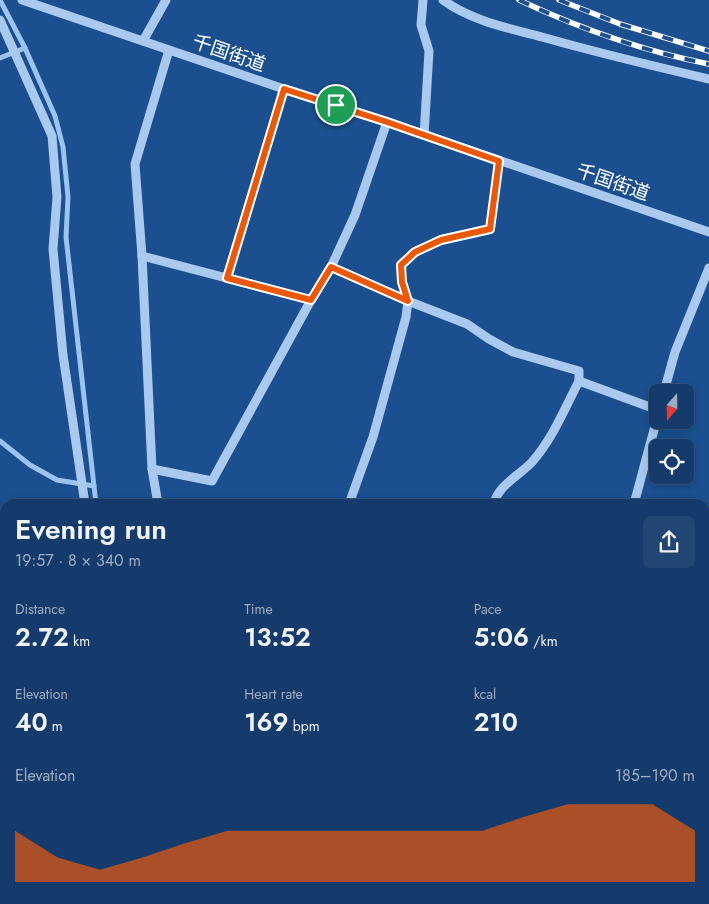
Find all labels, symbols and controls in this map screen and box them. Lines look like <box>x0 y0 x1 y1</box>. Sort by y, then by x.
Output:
street label: 千国街道 <box>189 28 269 78</box>
pin <box>315 84 357 126</box>
icon: arrive <box>322 91 350 119</box>
street label: 千国街道 <box>573 157 653 207</box>
north arrow <box>649 384 694 429</box>
map controls <box>649 384 694 484</box>
button: locate <box>649 439 694 484</box>
text: Evening run <box>15 509 167 550</box>
button: share <box>643 516 695 568</box>
text: 19:57 · 8 × 340 m <box>15 549 141 572</box>
text: Distance <box>15 599 65 619</box>
text: Time <box>244 599 273 619</box>
text: Pace <box>474 599 502 619</box>
text: 2.72 <box>15 619 69 655</box>
text: 13:52 <box>244 619 311 655</box>
text: 5:06 <box>474 619 529 655</box>
text: km <box>69 631 90 651</box>
text: /km <box>529 631 558 651</box>
text: Elevation <box>15 684 68 704</box>
text: Heart rate <box>244 684 303 704</box>
text: kcal <box>474 684 496 704</box>
text: 40 <box>15 704 48 740</box>
text: 169 <box>244 704 289 740</box>
text: 210 <box>474 704 518 740</box>
text: m <box>48 716 63 736</box>
text: bpm <box>289 716 320 736</box>
text: Elevation <box>15 764 75 787</box>
text: 185–190 m <box>615 764 695 787</box>

